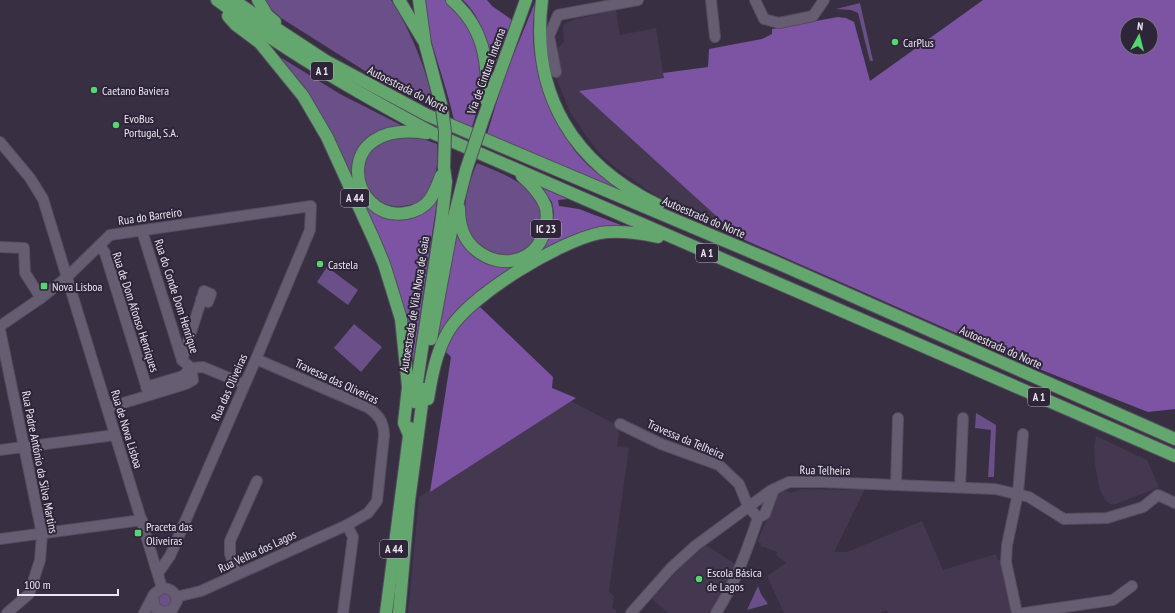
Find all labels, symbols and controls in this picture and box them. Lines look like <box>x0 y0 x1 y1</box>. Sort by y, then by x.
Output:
north arrow <box>1119 16 1159 56</box>
text: N <box>1136 19 1144 33</box>
street label: Via de Cintura Interna <box>463 26 509 117</box>
place label: CarPlus <box>903 35 934 50</box>
marker: CarPlus <box>890 37 900 47</box>
road number: A 1 <box>311 62 333 80</box>
street label: Autoestrada do Norte <box>365 62 451 116</box>
place label: Caetano Baviera <box>102 83 169 98</box>
marker: Caetano Baviera <box>89 85 99 95</box>
place label: EvoBus Portugal, S.A. <box>124 111 178 140</box>
marker: EvoBus Portugal, S.A. <box>111 120 121 130</box>
road number: A 44 <box>341 189 369 207</box>
street label: Autoestrada do Norte <box>660 193 748 241</box>
street label: Rua do Barreiro <box>117 204 183 228</box>
road number: IC 23 <box>531 220 561 238</box>
street label: Autoestrada de Vila Nova de Gaia <box>396 235 432 373</box>
street label: Rua do Conde Dom Henrique <box>151 237 203 355</box>
road number: A 1 <box>696 244 718 262</box>
street label: Rua de Dom Afonso Henriques <box>109 250 163 374</box>
place label: Castela <box>328 257 358 272</box>
marker: Castela <box>315 259 325 269</box>
place label: Nova Lisboa <box>52 279 103 294</box>
marker: Nova Lisboa <box>39 281 49 291</box>
street label: Autoestrada do Norte <box>958 322 1045 372</box>
street label: Rua das Oliveiras <box>208 351 250 423</box>
street label: Travessa das Oliveiras <box>293 355 381 407</box>
street label: Rua de Nova Lisboa <box>108 388 146 470</box>
road number: A 1 <box>1028 388 1050 406</box>
street label: Rua Padre António da Silva Martins <box>19 389 61 535</box>
street label: Travessa da Telheira <box>645 416 727 462</box>
street label: Rua Telheira <box>799 462 851 478</box>
place label: Praceta das Oliveiras <box>146 519 193 548</box>
street label: Rua Velha dos Lagos <box>216 526 298 576</box>
marker: Praceta das Oliveiras <box>133 528 143 538</box>
road number: A 44 <box>380 540 408 558</box>
place label: Escola Básica de Lagos <box>707 565 762 594</box>
scale bar <box>18 571 118 597</box>
marker: Escola Básica de Lagos <box>694 574 704 584</box>
text: 100 m <box>24 577 51 592</box>

